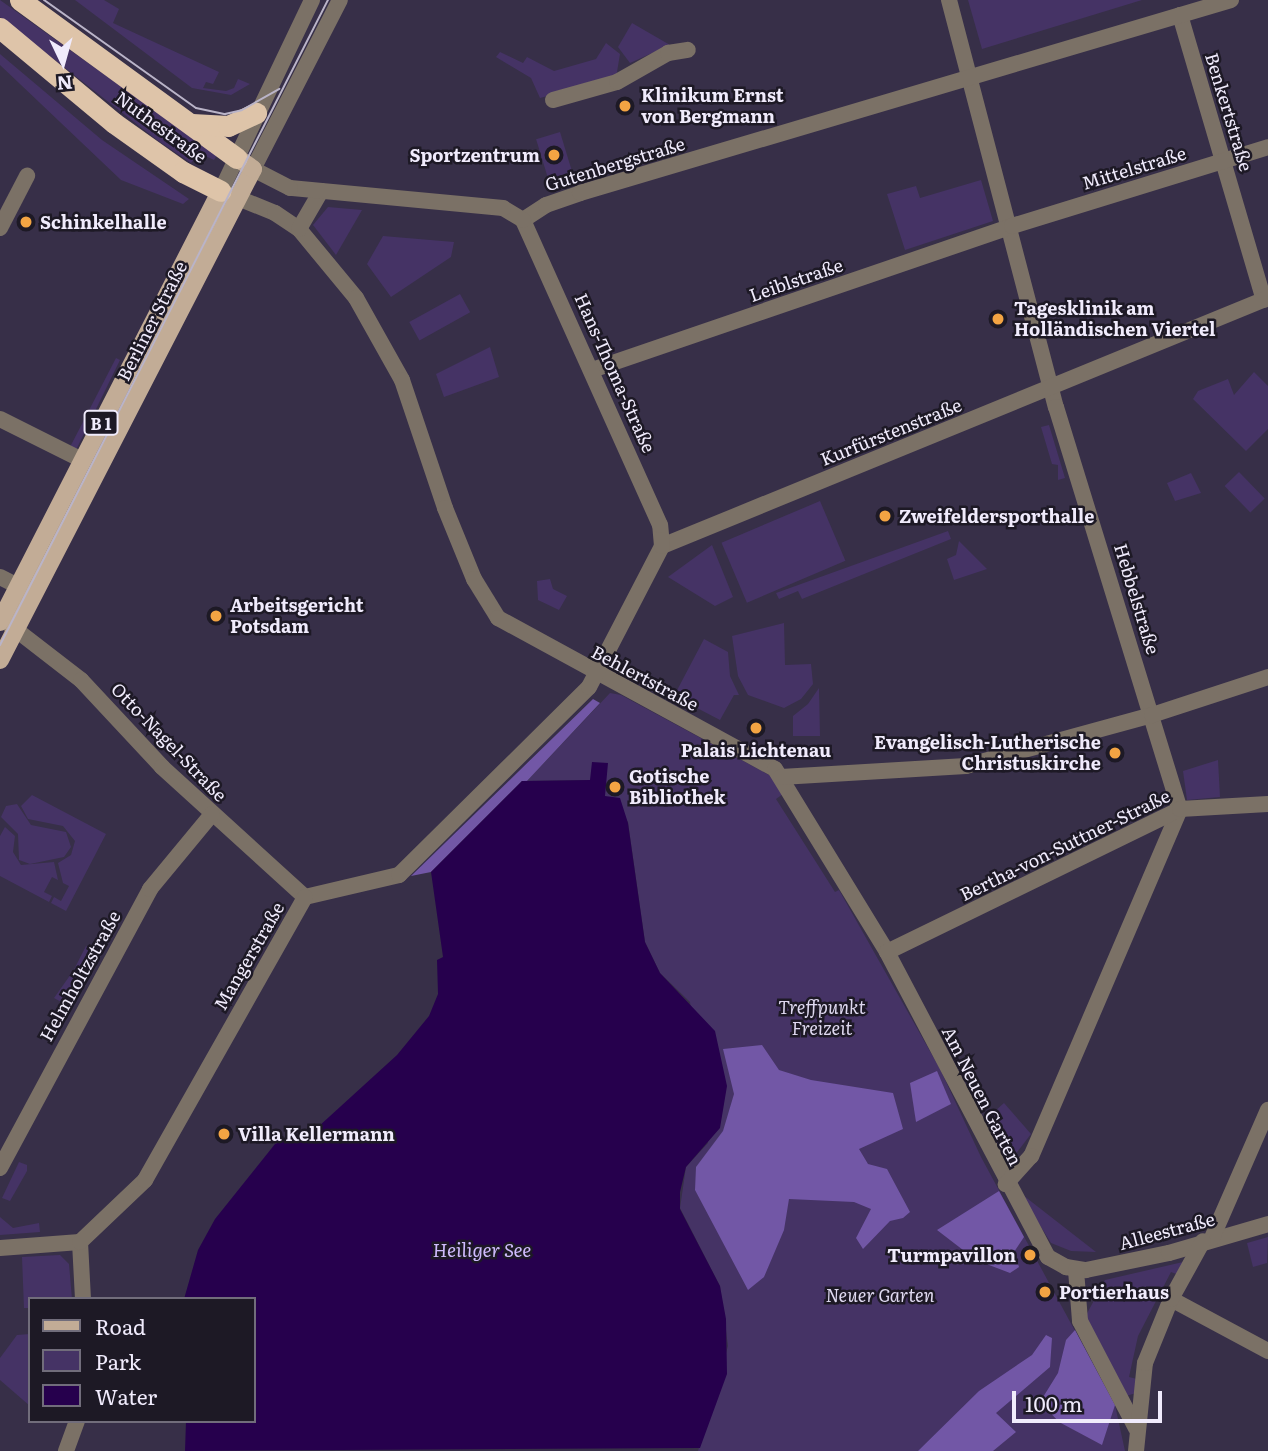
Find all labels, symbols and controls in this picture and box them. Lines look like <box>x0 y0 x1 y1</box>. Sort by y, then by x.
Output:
north arrow <box>28 28 98 98</box>
street label: Benkertstraße <box>1201 50 1257 174</box>
text: N <box>56 69 74 99</box>
place label: Klinikum Ernst von Bergmann <box>641 85 784 128</box>
street label: Nuthestraße <box>111 87 211 167</box>
marker: Klinikum Ernst von Bergmann <box>615 96 635 116</box>
street label: Gutenbergstraße <box>542 132 688 196</box>
street label: Mittelstraße <box>1079 142 1189 194</box>
place label: Sportzentrum <box>409 144 540 166</box>
marker: Sportzentrum <box>546 147 562 163</box>
place label: Schinkelhalle <box>40 211 167 233</box>
marker: Schinkelhalle <box>18 214 34 230</box>
street label: Leiblstraße <box>746 254 846 306</box>
street label: Berliner Straße <box>113 258 191 384</box>
street label: Hans-Thoma-Straße <box>570 290 660 456</box>
place label: Tagesklinik am Holländischen Viertel <box>1014 298 1215 340</box>
marker: Tagesklinik am Holländischen Viertel <box>988 309 1008 329</box>
street label: Kurfürstenstraße <box>817 394 965 470</box>
road number: B 1 <box>84 410 119 436</box>
place label: Zweifeldersporthalle <box>899 505 1094 527</box>
marker: Zweifeldersporthalle <box>877 508 893 524</box>
street label: Hebbelstraße <box>1110 541 1164 657</box>
place label: Arbeitsgericht Potsdam <box>230 595 364 638</box>
marker: Arbeitsgericht Potsdam <box>208 608 224 624</box>
street label: Behlertstraße <box>588 641 702 715</box>
street label: Otto-Nagel-Straße <box>107 678 231 806</box>
marker: Palais Lichtenau <box>748 720 764 736</box>
place label: Evangelisch-Lutherische Christuskirche <box>874 732 1101 774</box>
place label: Palais Lichtenau <box>681 739 831 761</box>
marker: Evangelisch-Lutherische Christuskirche <box>1107 745 1123 761</box>
place label: Gotische Bibliothek <box>629 766 726 808</box>
marker: Gotische Bibliothek <box>607 779 623 795</box>
street label: Bertha-von-Suttner-Straße <box>956 785 1174 905</box>
street label: Mangerstraße <box>209 898 289 1014</box>
street label: Helmholtzstraße <box>35 907 125 1045</box>
park label: Treffpunkt Freizeit <box>778 997 866 1040</box>
street label: Am Neuen Garten <box>938 1023 1026 1169</box>
place label: Villa Kellermann <box>238 1123 395 1145</box>
marker: Villa Kellermann <box>216 1126 232 1142</box>
street label: Alleestraße <box>1117 1208 1217 1254</box>
water label: Heiliger See <box>433 1239 531 1261</box>
place label: Turmpavillon <box>887 1244 1016 1266</box>
marker: Turmpavillon <box>1022 1247 1038 1263</box>
place label: Portierhaus <box>1059 1281 1169 1303</box>
park label: Neuer Garten <box>826 1284 934 1306</box>
marker: Portierhaus <box>1037 1284 1053 1300</box>
legend <box>28 1297 256 1423</box>
text: Road <box>95 1310 146 1341</box>
text: Park <box>95 1345 141 1376</box>
scale bar <box>1016 1378 1166 1422</box>
text: Water <box>95 1380 157 1411</box>
text: 100 m <box>1025 1387 1082 1418</box>

